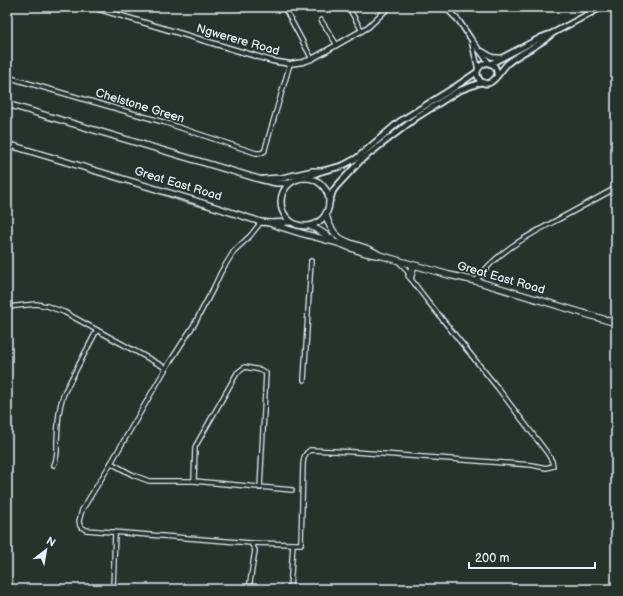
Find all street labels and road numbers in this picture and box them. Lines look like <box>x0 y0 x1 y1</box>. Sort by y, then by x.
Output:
street label: Ngwerere Road <box>195 21 281 59</box>
street label: Chelstone Green <box>94 85 187 127</box>
street label: Great East Road <box>133 164 224 204</box>
street label: Great East Road <box>455 258 547 298</box>

